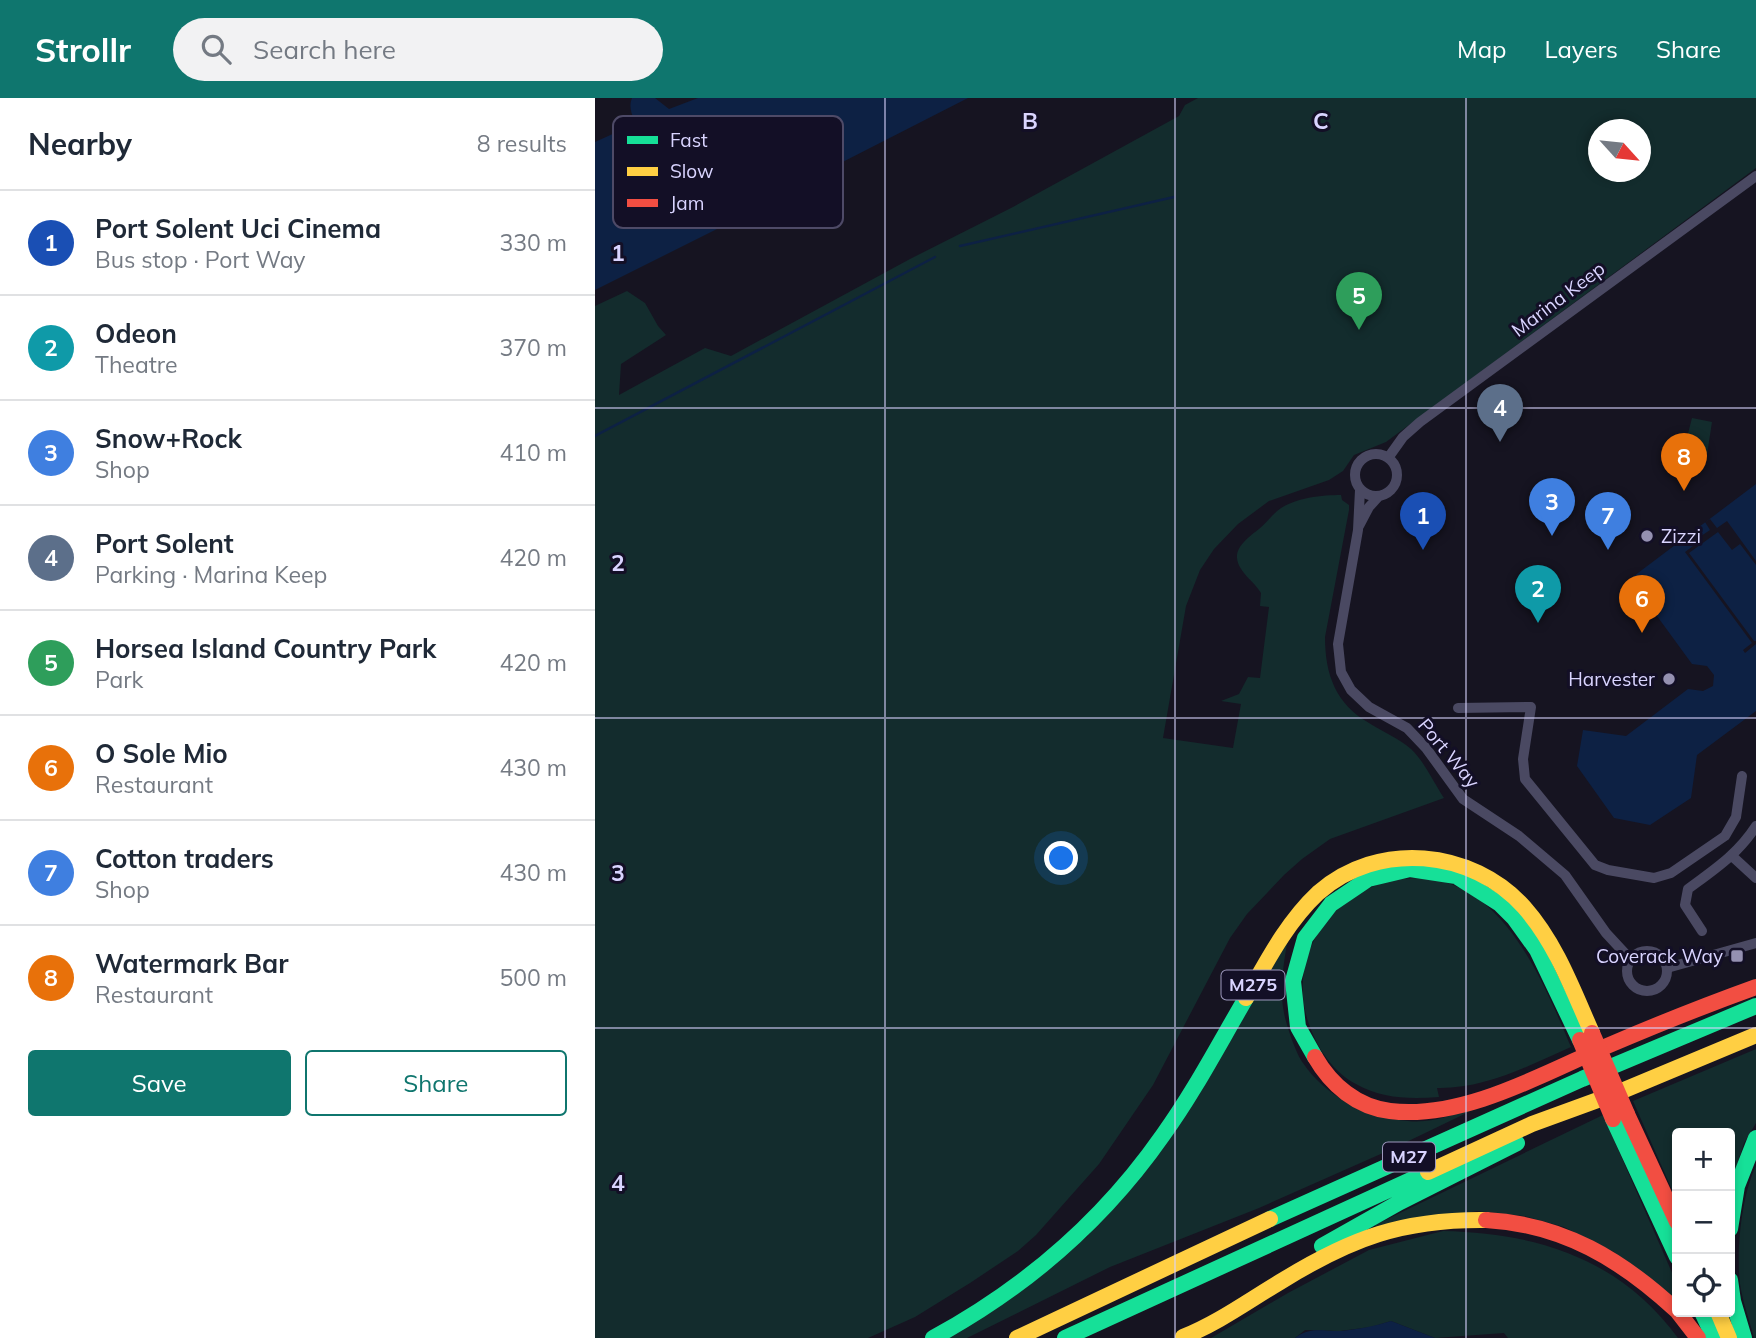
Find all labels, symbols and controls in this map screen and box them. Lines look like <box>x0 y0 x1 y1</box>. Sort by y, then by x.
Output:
search box <box>173 18 663 81</box>
text: Strollr <box>35 29 131 70</box>
icon: search <box>197 30 235 68</box>
text: Search here <box>253 33 396 66</box>
text: Map <box>1457 34 1506 64</box>
text: Layers <box>1544 34 1618 64</box>
text: Share <box>1656 34 1721 64</box>
text: B <box>1022 106 1038 135</box>
text: C <box>1313 106 1329 135</box>
legend <box>613 116 843 228</box>
north arrow <box>1588 119 1651 182</box>
text: Nearby <box>28 125 132 163</box>
text: Fast <box>670 128 708 152</box>
text: 8 results <box>477 129 567 158</box>
text: Slow <box>670 159 714 183</box>
text: Jam <box>670 191 704 215</box>
text: Port Solent Uci Cinema <box>95 212 381 245</box>
text: 1 <box>44 228 58 257</box>
text: 330 m <box>499 228 567 257</box>
text: 1 <box>611 238 625 267</box>
text: Bus stop · Port Way <box>95 245 306 274</box>
street label: Marina Keep <box>1507 256 1609 342</box>
pin: 5 <box>1336 272 1382 330</box>
text: Odeon <box>95 317 177 350</box>
text: 2 <box>44 333 58 362</box>
text: 370 m <box>499 333 567 362</box>
text: Theatre <box>95 350 177 379</box>
pin: 4 <box>1477 384 1523 442</box>
text: Snow+Rock <box>95 422 242 455</box>
pin: 8 <box>1661 433 1707 491</box>
text: 3 <box>44 438 58 467</box>
text: 410 m <box>499 438 567 467</box>
text: Shop <box>95 455 150 484</box>
pin: 3 <box>1529 478 1575 536</box>
pin: 1 <box>1400 492 1446 550</box>
pin: 7 <box>1585 492 1631 550</box>
place label: Zizzi <box>1661 524 1701 548</box>
text: Port Solent <box>95 527 234 560</box>
marker: Zizzi <box>1639 528 1655 544</box>
text: 4 <box>44 543 58 572</box>
text: 420 m <box>499 543 567 572</box>
text: 2 <box>611 548 625 577</box>
text: Parking · Marina Keep <box>95 560 327 589</box>
pin: 2 <box>1515 565 1561 623</box>
pin: 6 <box>1619 575 1665 633</box>
text: Horsea Island Country Park <box>95 632 436 665</box>
text: 5 <box>44 648 58 677</box>
text: 420 m <box>499 648 567 677</box>
text: Park <box>95 665 143 694</box>
place label: Harvester <box>1568 667 1655 691</box>
marker: Harvester <box>1661 671 1677 687</box>
street label: Port Way <box>1413 713 1485 793</box>
text: O Sole Mio <box>95 737 228 770</box>
text: 6 <box>44 753 58 782</box>
text: 430 m <box>499 753 567 782</box>
text: Restaurant <box>95 770 213 799</box>
your location <box>1044 841 1078 875</box>
text: Cotton traders <box>95 842 274 875</box>
text: 7 <box>44 858 58 887</box>
text: 430 m <box>499 858 567 887</box>
text: 3 <box>611 858 625 887</box>
text: Shop <box>95 875 150 904</box>
place label: Coverack Way <box>1596 944 1723 968</box>
text: Watermark Bar <box>95 947 288 980</box>
marker: Coverack Way <box>1729 948 1745 964</box>
text: 8 <box>44 963 58 992</box>
text: 500 m <box>499 963 567 992</box>
road number: M275 <box>1221 970 1285 1000</box>
text: Restaurant <box>95 980 213 1009</box>
button: Save <box>28 1050 291 1116</box>
button: Share <box>305 1050 567 1116</box>
map controls <box>1672 1128 1735 1317</box>
button: + <box>1672 1128 1735 1191</box>
road number: M27 <box>1383 1142 1435 1172</box>
text: 4 <box>611 1168 625 1197</box>
button: − <box>1672 1191 1735 1254</box>
button: locate <box>1672 1254 1735 1317</box>

